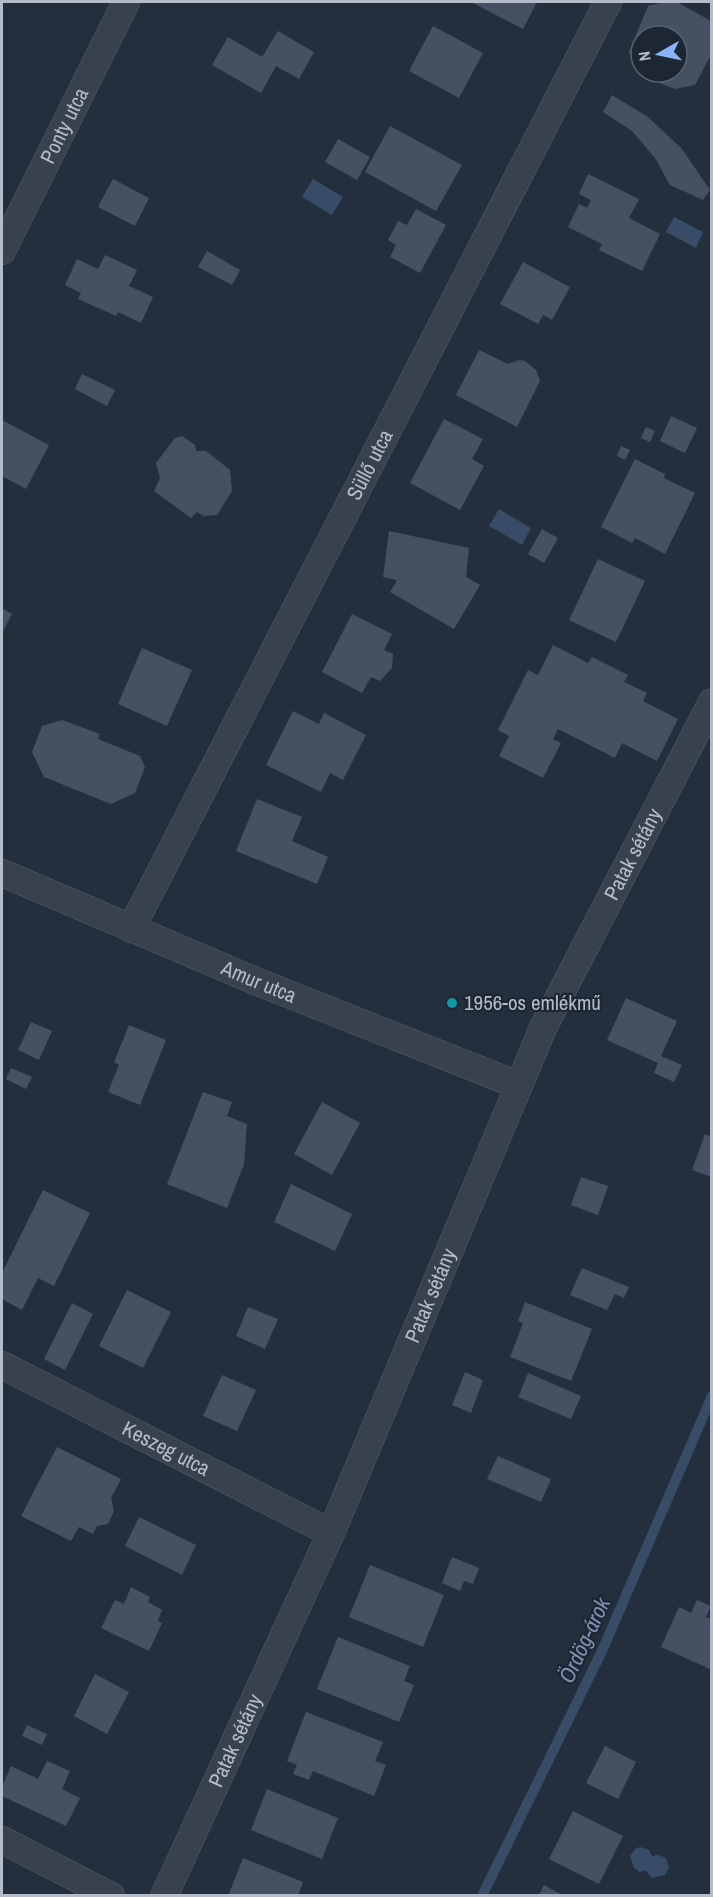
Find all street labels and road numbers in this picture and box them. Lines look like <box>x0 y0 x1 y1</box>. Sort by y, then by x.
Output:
street label: Ponty utca <box>33 82 95 168</box>
street label: Süllő utca <box>339 424 400 505</box>
street label: Patak sétány <box>597 803 669 905</box>
street label: Amur utca <box>216 953 301 1010</box>
street label: Patak sétány <box>398 1244 463 1347</box>
street label: Keszeg utca <box>117 1414 215 1483</box>
street label: Patak sétány <box>201 1689 269 1792</box>

